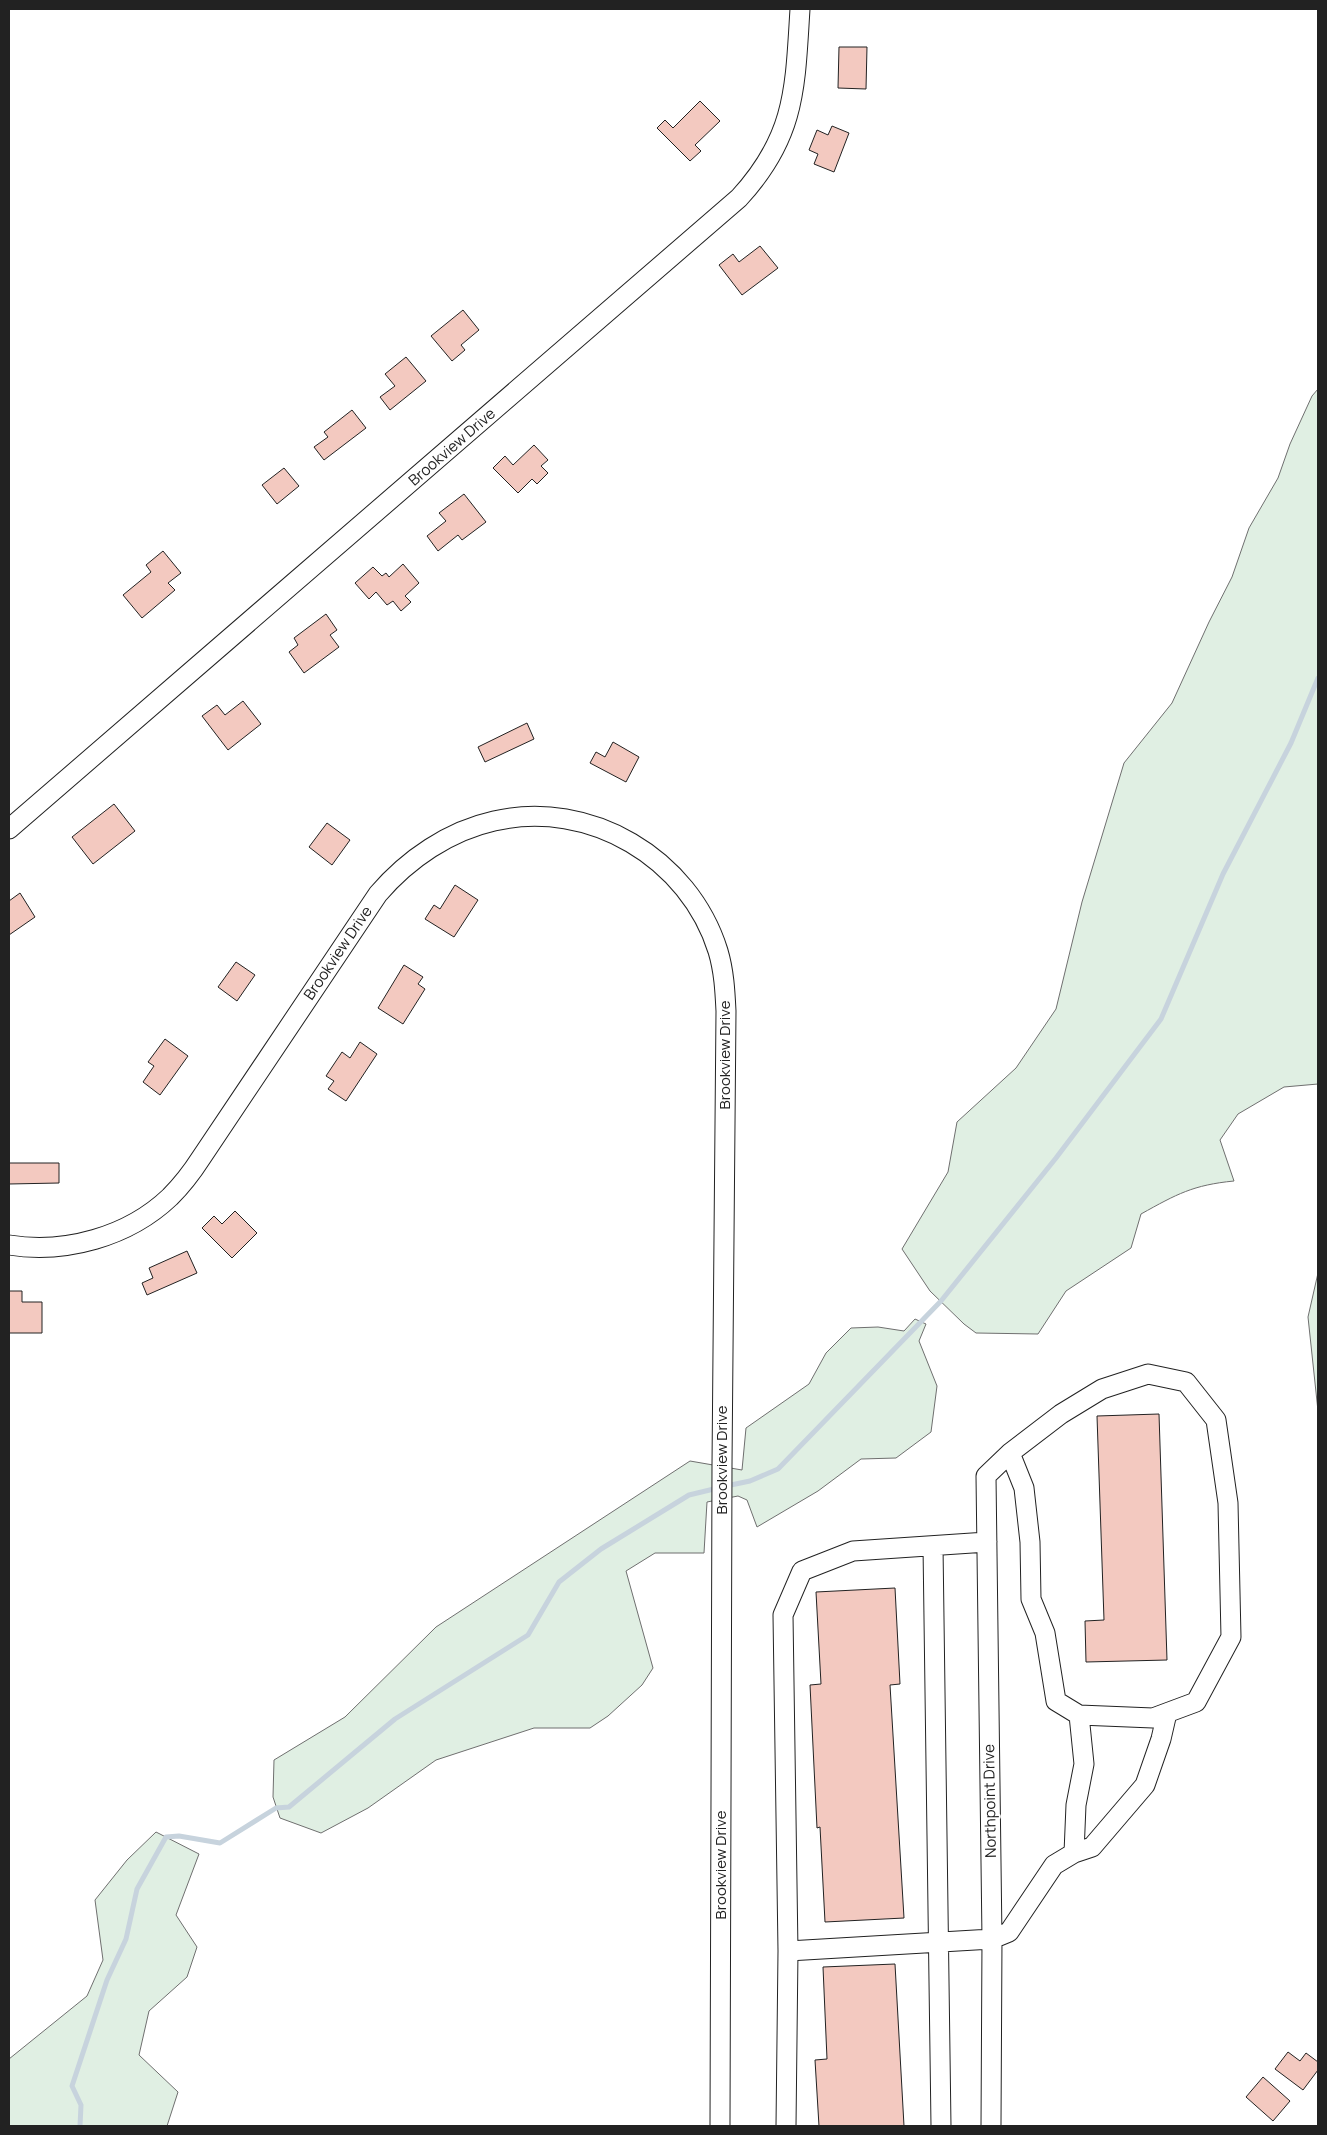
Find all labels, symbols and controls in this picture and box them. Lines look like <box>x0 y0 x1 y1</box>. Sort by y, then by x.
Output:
street label: Brookview Drive <box>404 403 500 490</box>
street label: Brookview Drive <box>298 902 377 1004</box>
street label: Brookview Drive <box>714 1000 735 1109</box>
street label: Brookview Drive <box>711 1405 732 1514</box>
street label: Northpoint Drive <box>978 1744 1001 1858</box>
street label: Brookview Drive <box>710 1810 731 1919</box>

